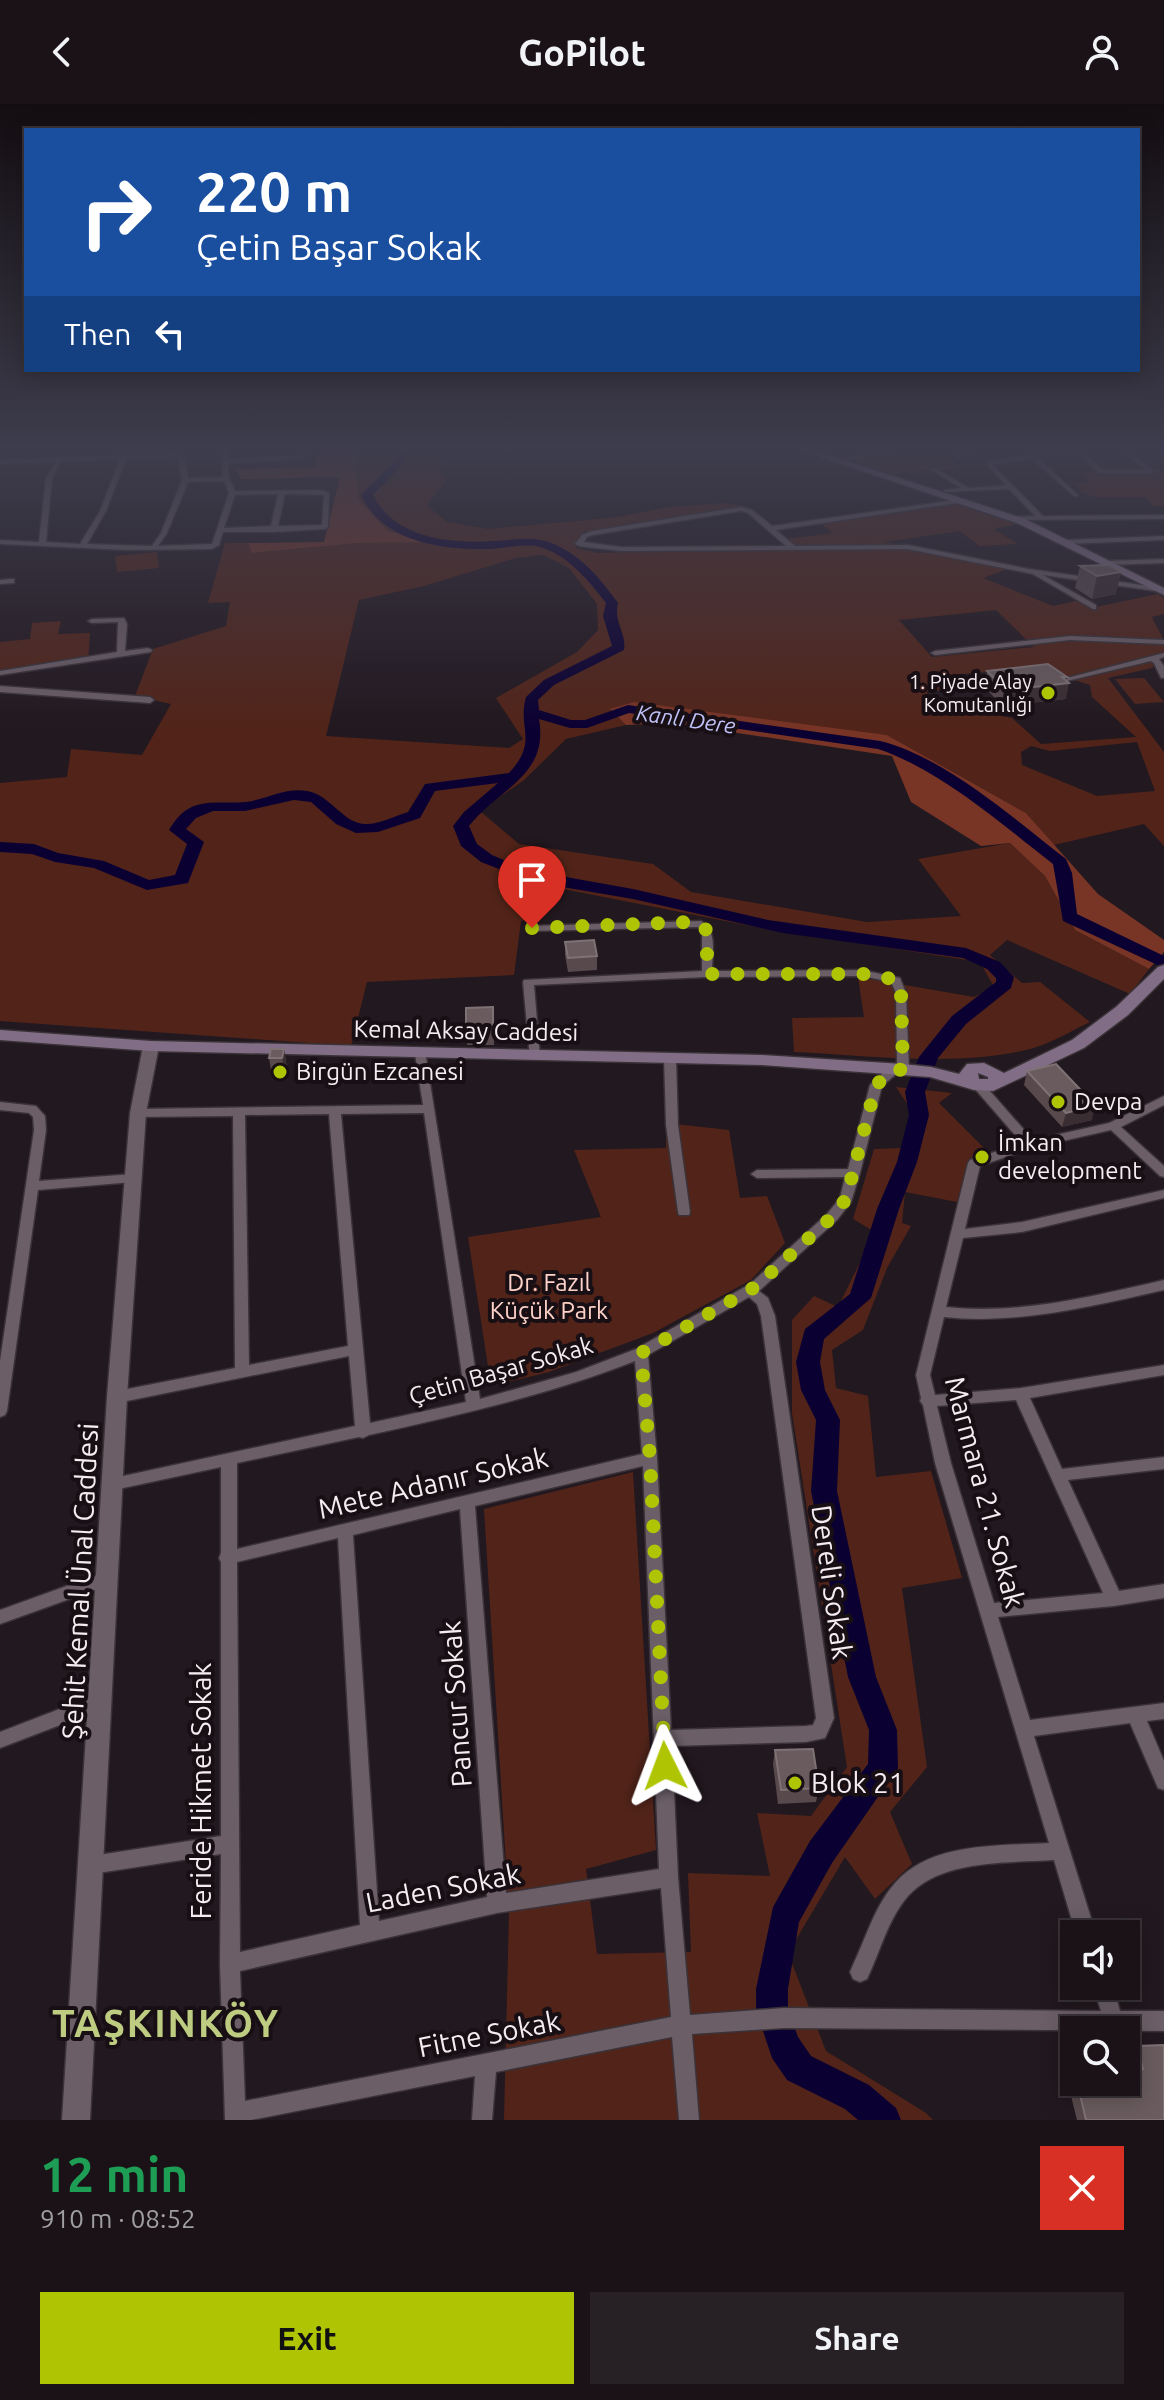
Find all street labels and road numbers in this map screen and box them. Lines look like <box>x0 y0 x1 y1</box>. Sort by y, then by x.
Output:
street label: Kemal Aksay Caddesi <box>354 1015 579 1046</box>
street label: Çetin Başar Sokak <box>406 1331 596 1410</box>
street label: Marmara 21. Sokak <box>940 1373 1031 1611</box>
street label: Şehit Kemal Ünal Caddesi <box>56 1422 103 1740</box>
street label: Mete Adanır Sokak <box>315 1441 551 1524</box>
street label: Dereli Sokak <box>806 1503 859 1661</box>
street label: Pancur Sokak <box>434 1620 477 1788</box>
street label: Feride Hikmet Sokak <box>185 1662 216 1920</box>
street label: Laden Sokak <box>363 1857 523 1918</box>
street label: Fitne Sokak <box>415 2005 563 2062</box>

